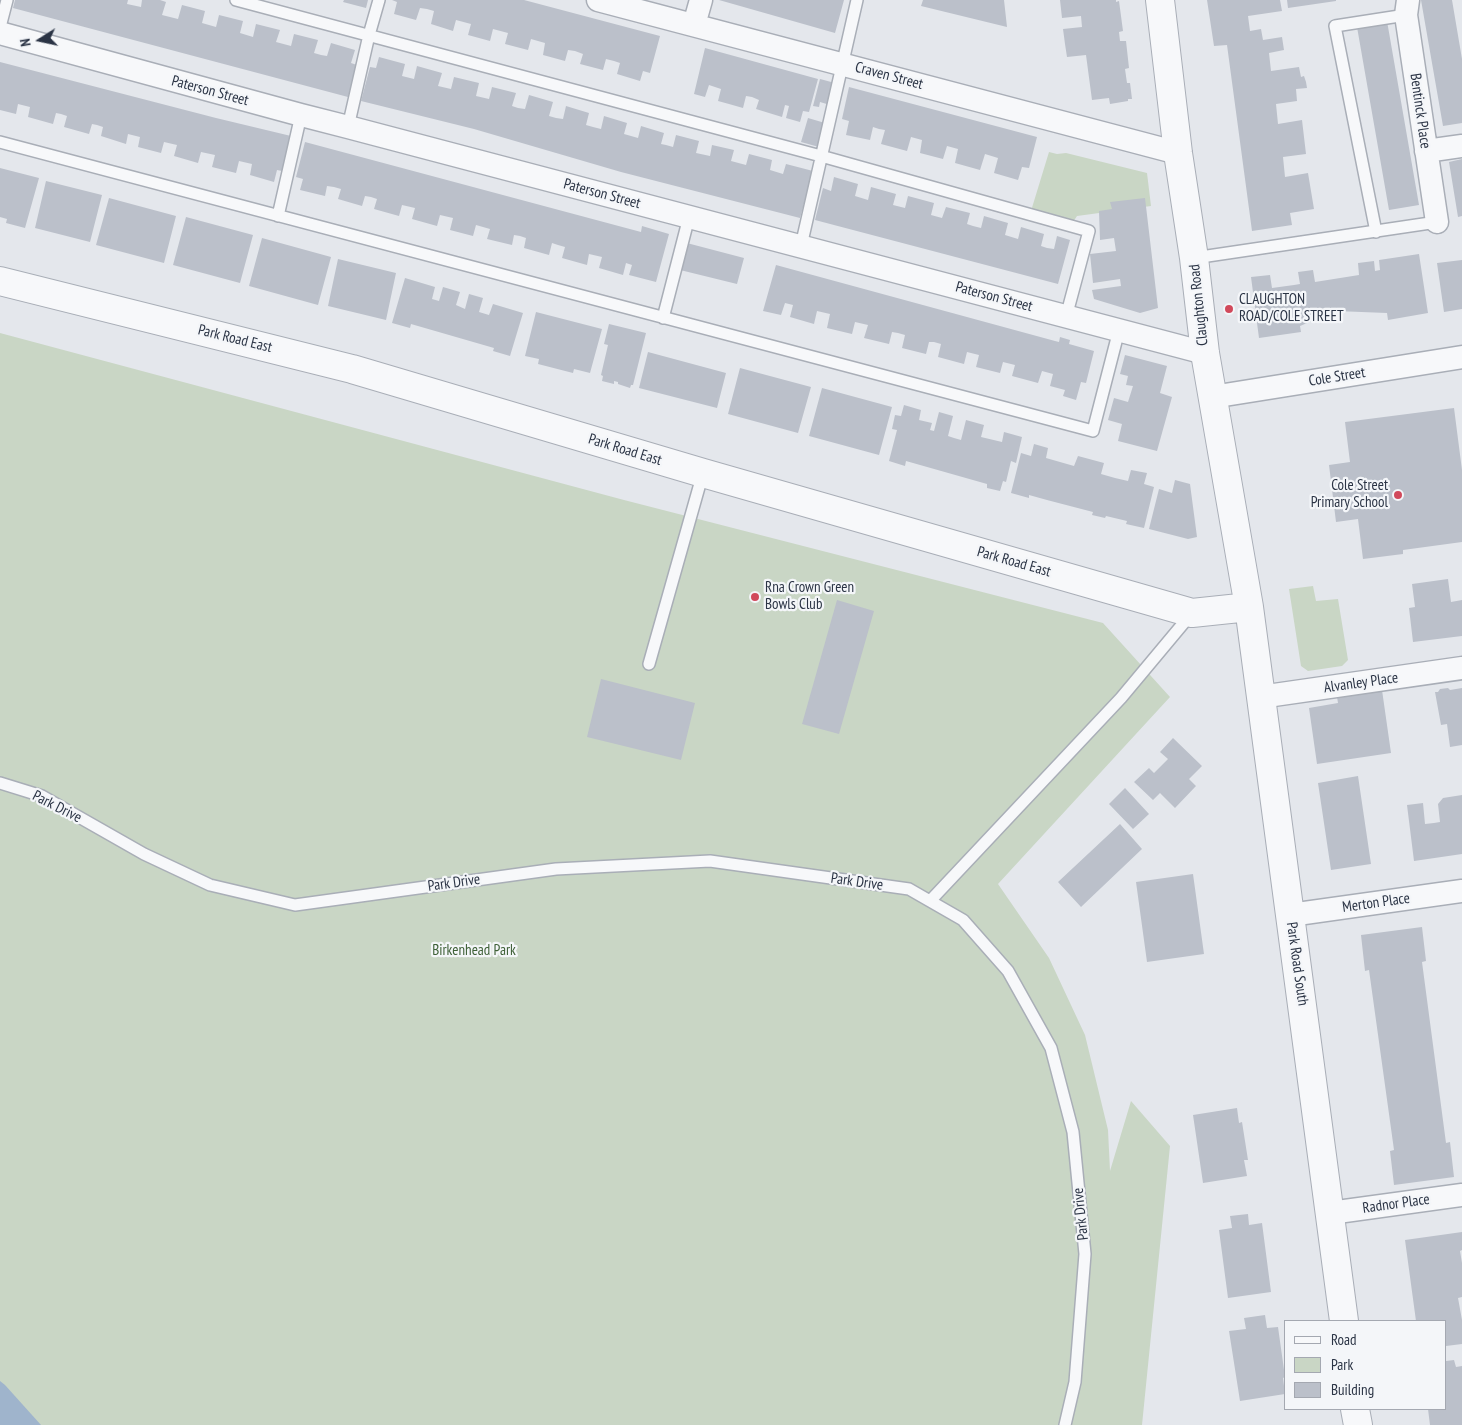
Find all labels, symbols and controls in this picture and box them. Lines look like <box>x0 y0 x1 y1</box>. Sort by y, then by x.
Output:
north arrow <box>15 15 65 65</box>
text: N <box>16 37 35 48</box>
street label: Craven Street <box>853 58 925 94</box>
street label: Paterson Street <box>169 72 251 110</box>
street label: Bentinck Place <box>1406 72 1434 150</box>
street label: Paterson Street <box>561 175 643 213</box>
street label: Claughton Road <box>1186 263 1212 347</box>
street label: Paterson Street <box>953 278 1035 316</box>
place label: CLAUGHTON ROAD/COLE STREET <box>1239 291 1344 326</box>
marker: CLAUGHTON ROAD/COLE STREET <box>1223 303 1235 315</box>
street label: Park Road East <box>196 321 274 357</box>
street label: Cole Street <box>1308 364 1366 390</box>
street label: Park Road East <box>586 430 664 470</box>
place label: Cole Street Primary School <box>1311 477 1388 512</box>
marker: Cole Street Primary School <box>1392 489 1404 501</box>
street label: Park Road East <box>975 543 1053 581</box>
place label: Rna Crown Green Bowls Club <box>765 579 854 614</box>
marker: Rna Crown Green Bowls Club <box>749 591 761 603</box>
street label: Alvanley Place <box>1323 669 1399 697</box>
street label: Park Drive <box>29 787 85 827</box>
street label: Park Drive <box>830 869 884 895</box>
street label: Park Drive <box>427 870 481 896</box>
street label: Merton Place <box>1341 889 1411 917</box>
street label: Park Road South <box>1282 921 1312 1007</box>
park label: Birkenhead Park <box>432 942 516 960</box>
street label: Park Drive <box>1069 1187 1093 1241</box>
street label: Radnor Place <box>1361 1190 1431 1218</box>
legend <box>1284 1320 1447 1410</box>
text: Road <box>1331 1330 1357 1349</box>
text: Park <box>1331 1355 1353 1374</box>
text: Building <box>1331 1380 1374 1399</box>

